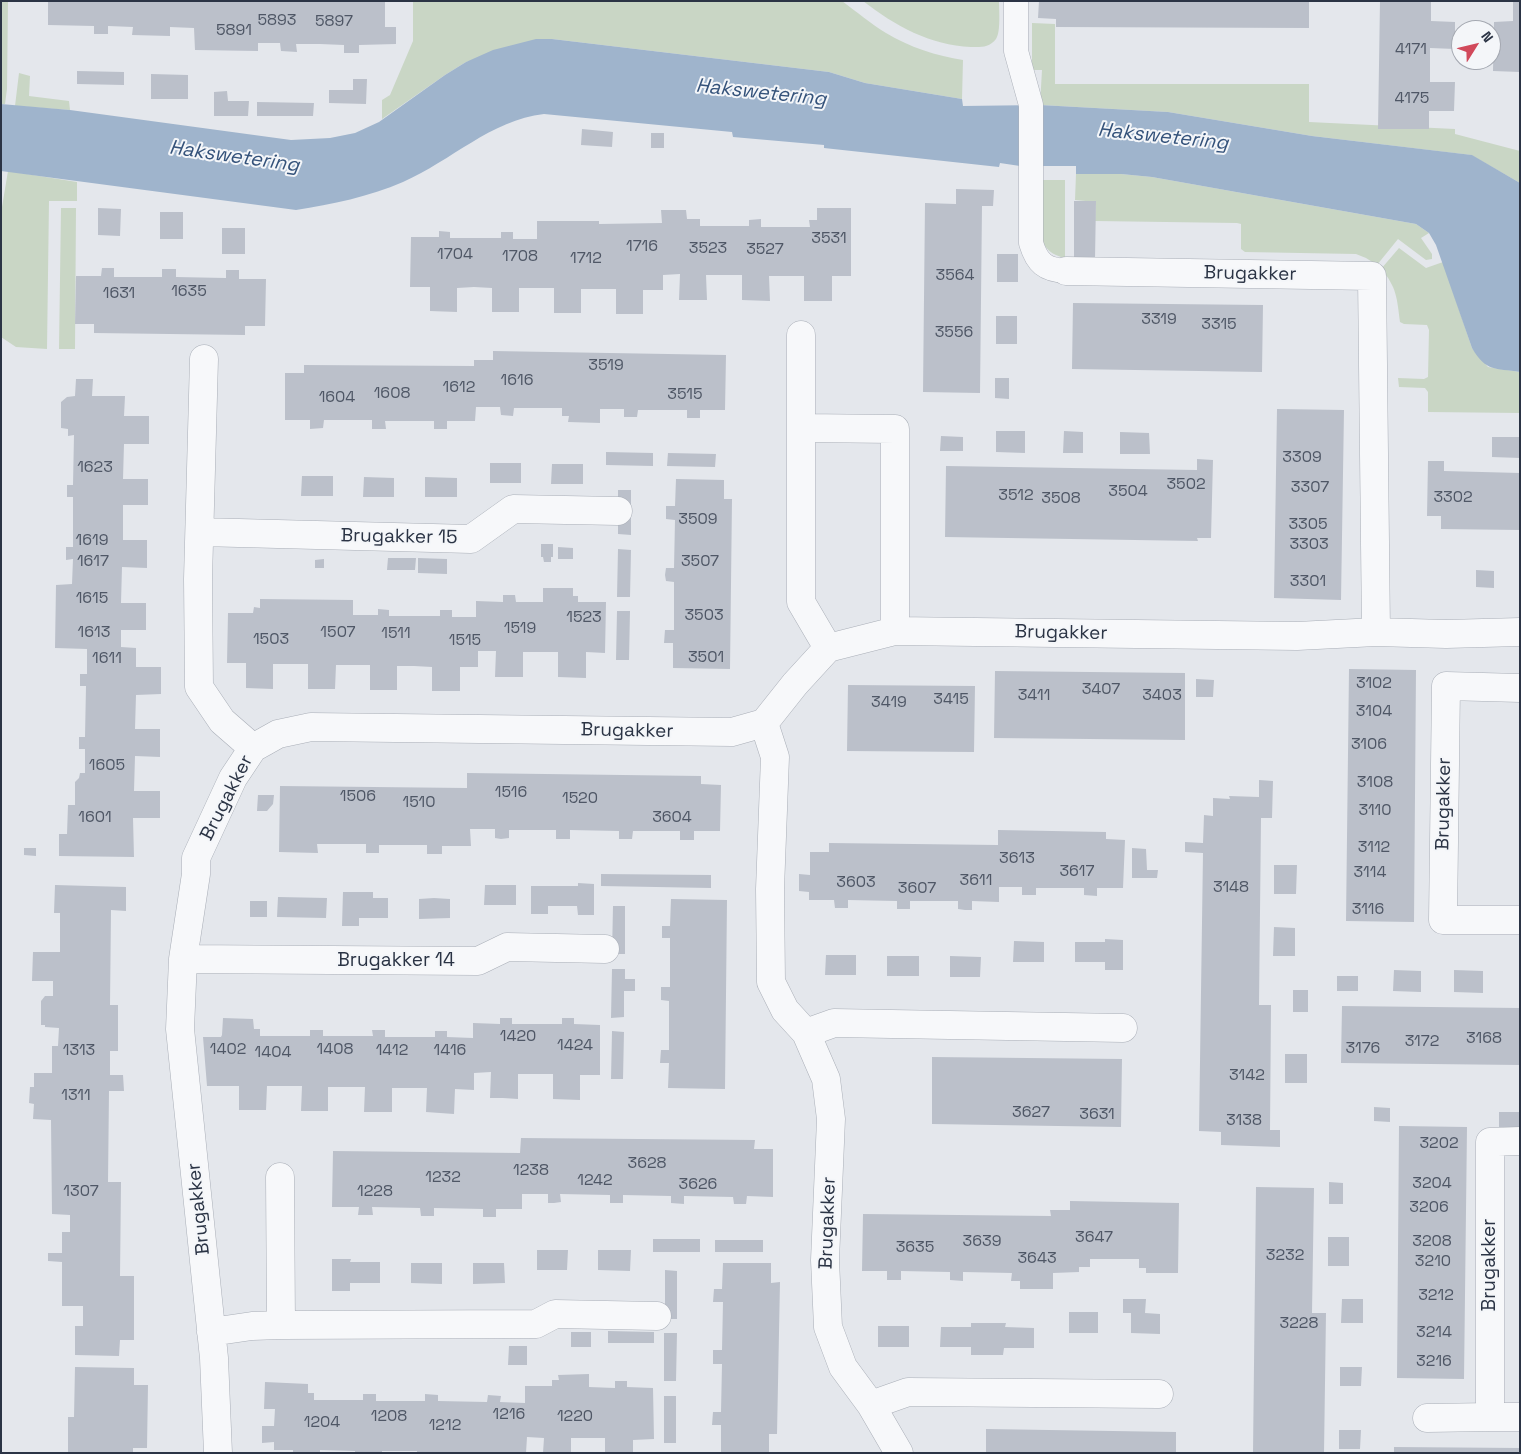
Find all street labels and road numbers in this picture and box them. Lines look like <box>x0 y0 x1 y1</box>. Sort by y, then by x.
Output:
street label: Brugakker <box>1203 262 1297 286</box>
street label: Brugakker 15 <box>340 525 458 549</box>
street label: Brugakker <box>1014 621 1108 645</box>
street label: Brugakker <box>580 719 674 743</box>
street label: Brugakker <box>196 751 258 845</box>
street label: Brugakker <box>1432 757 1456 851</box>
street label: Brugakker 14 <box>337 950 455 972</box>
street label: Brugakker <box>183 1162 215 1256</box>
street label: Brugakker <box>815 1176 841 1270</box>
street label: Brugakker <box>1479 1219 1501 1311</box>

